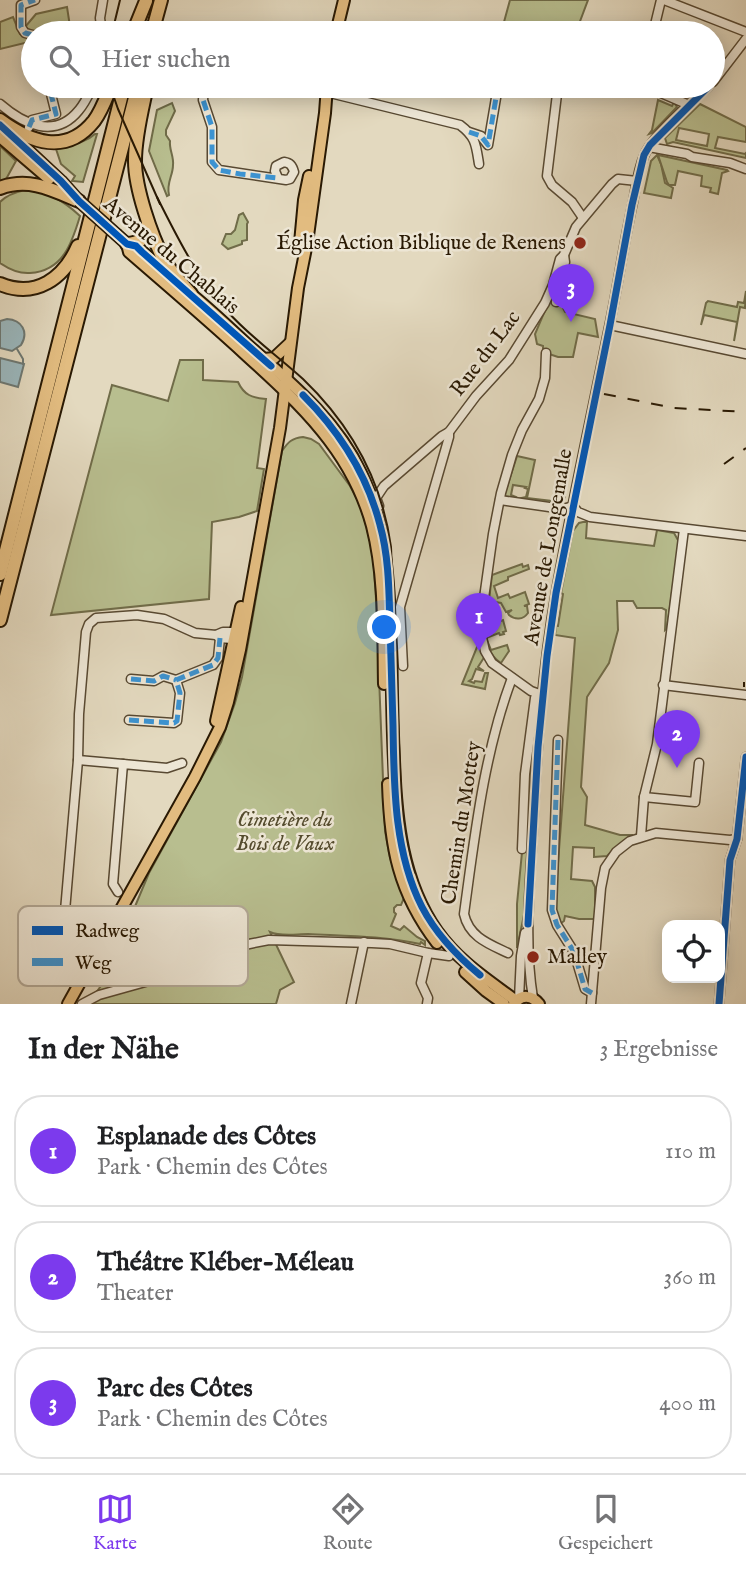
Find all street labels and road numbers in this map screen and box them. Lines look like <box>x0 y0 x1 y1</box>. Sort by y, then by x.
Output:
street label: Avenue du Chablais <box>97 190 245 321</box>
street label: Rue du Lac <box>445 306 527 402</box>
street label: Avenue de Longemalle <box>518 446 580 648</box>
street label: Chemin du Mottey <box>436 739 488 907</box>

